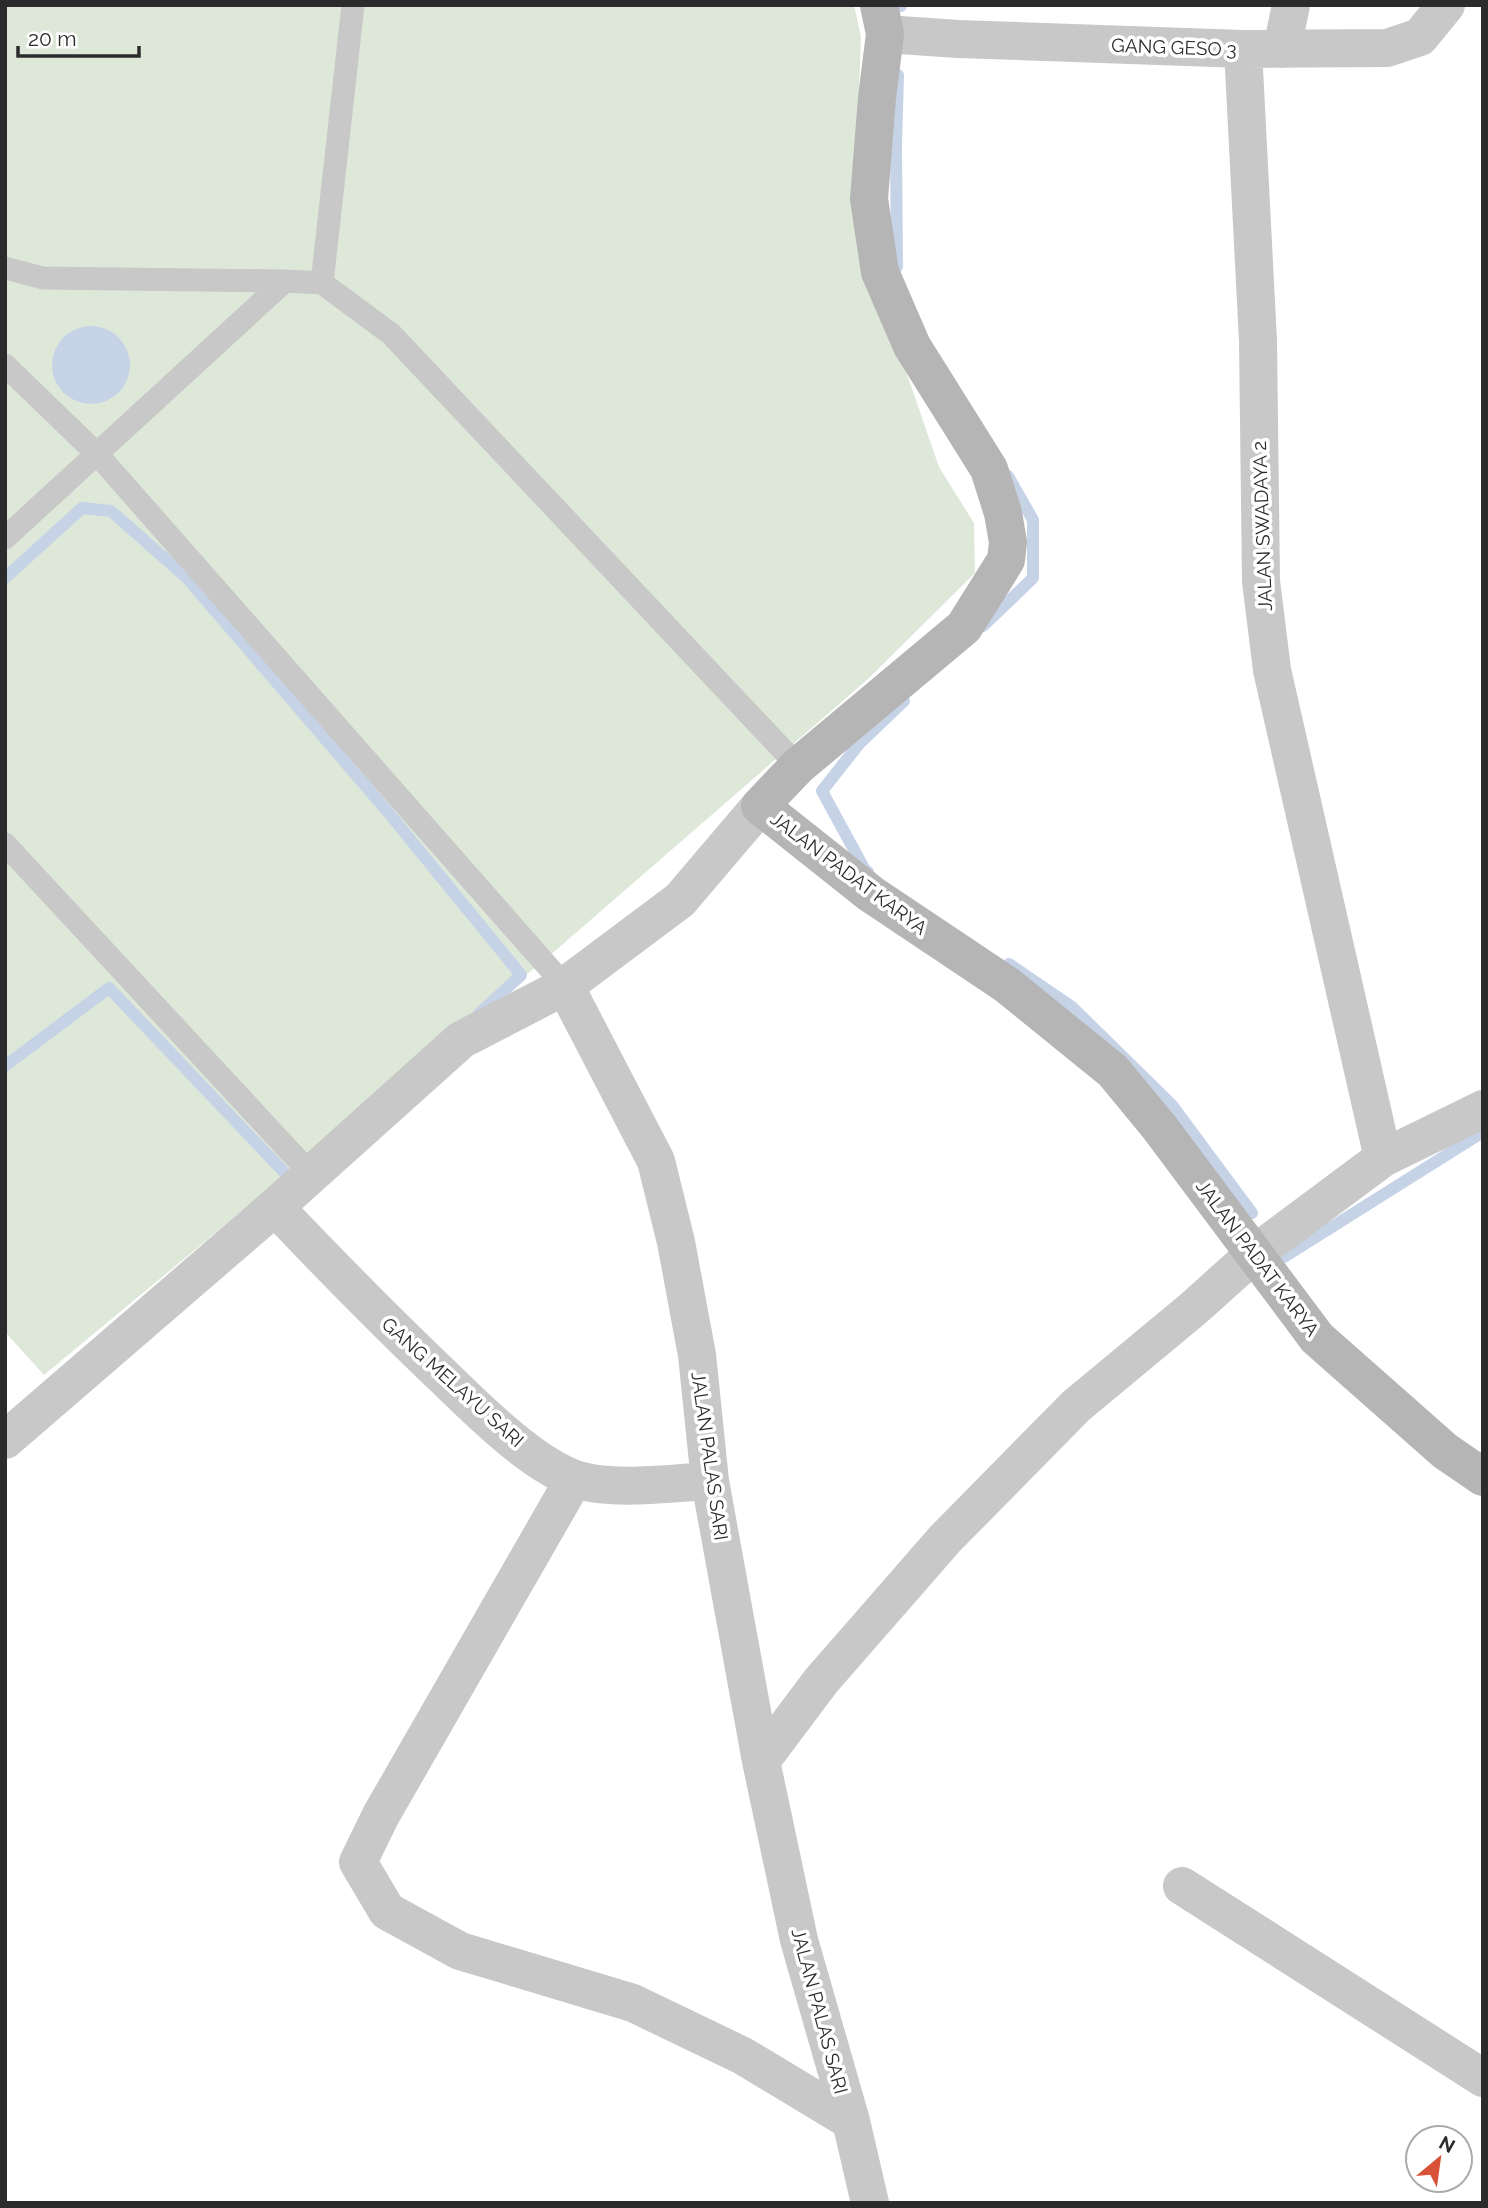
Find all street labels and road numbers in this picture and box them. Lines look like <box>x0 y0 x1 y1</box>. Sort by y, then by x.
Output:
street label: GANG GESO 3 <box>1111 34 1237 60</box>
street label: JALAN SWADAYA 2 <box>1248 441 1276 611</box>
street label: JALAN PADAT KARYA <box>767 807 932 939</box>
street label: JALAN PADAT KARYA <box>1192 1176 1324 1341</box>
street label: GANG MELAYU SARI <box>378 1313 528 1451</box>
street label: JALAN PALAS SARI <box>687 1370 733 1542</box>
street label: JALAN PALAS SARI <box>787 1926 853 2096</box>

